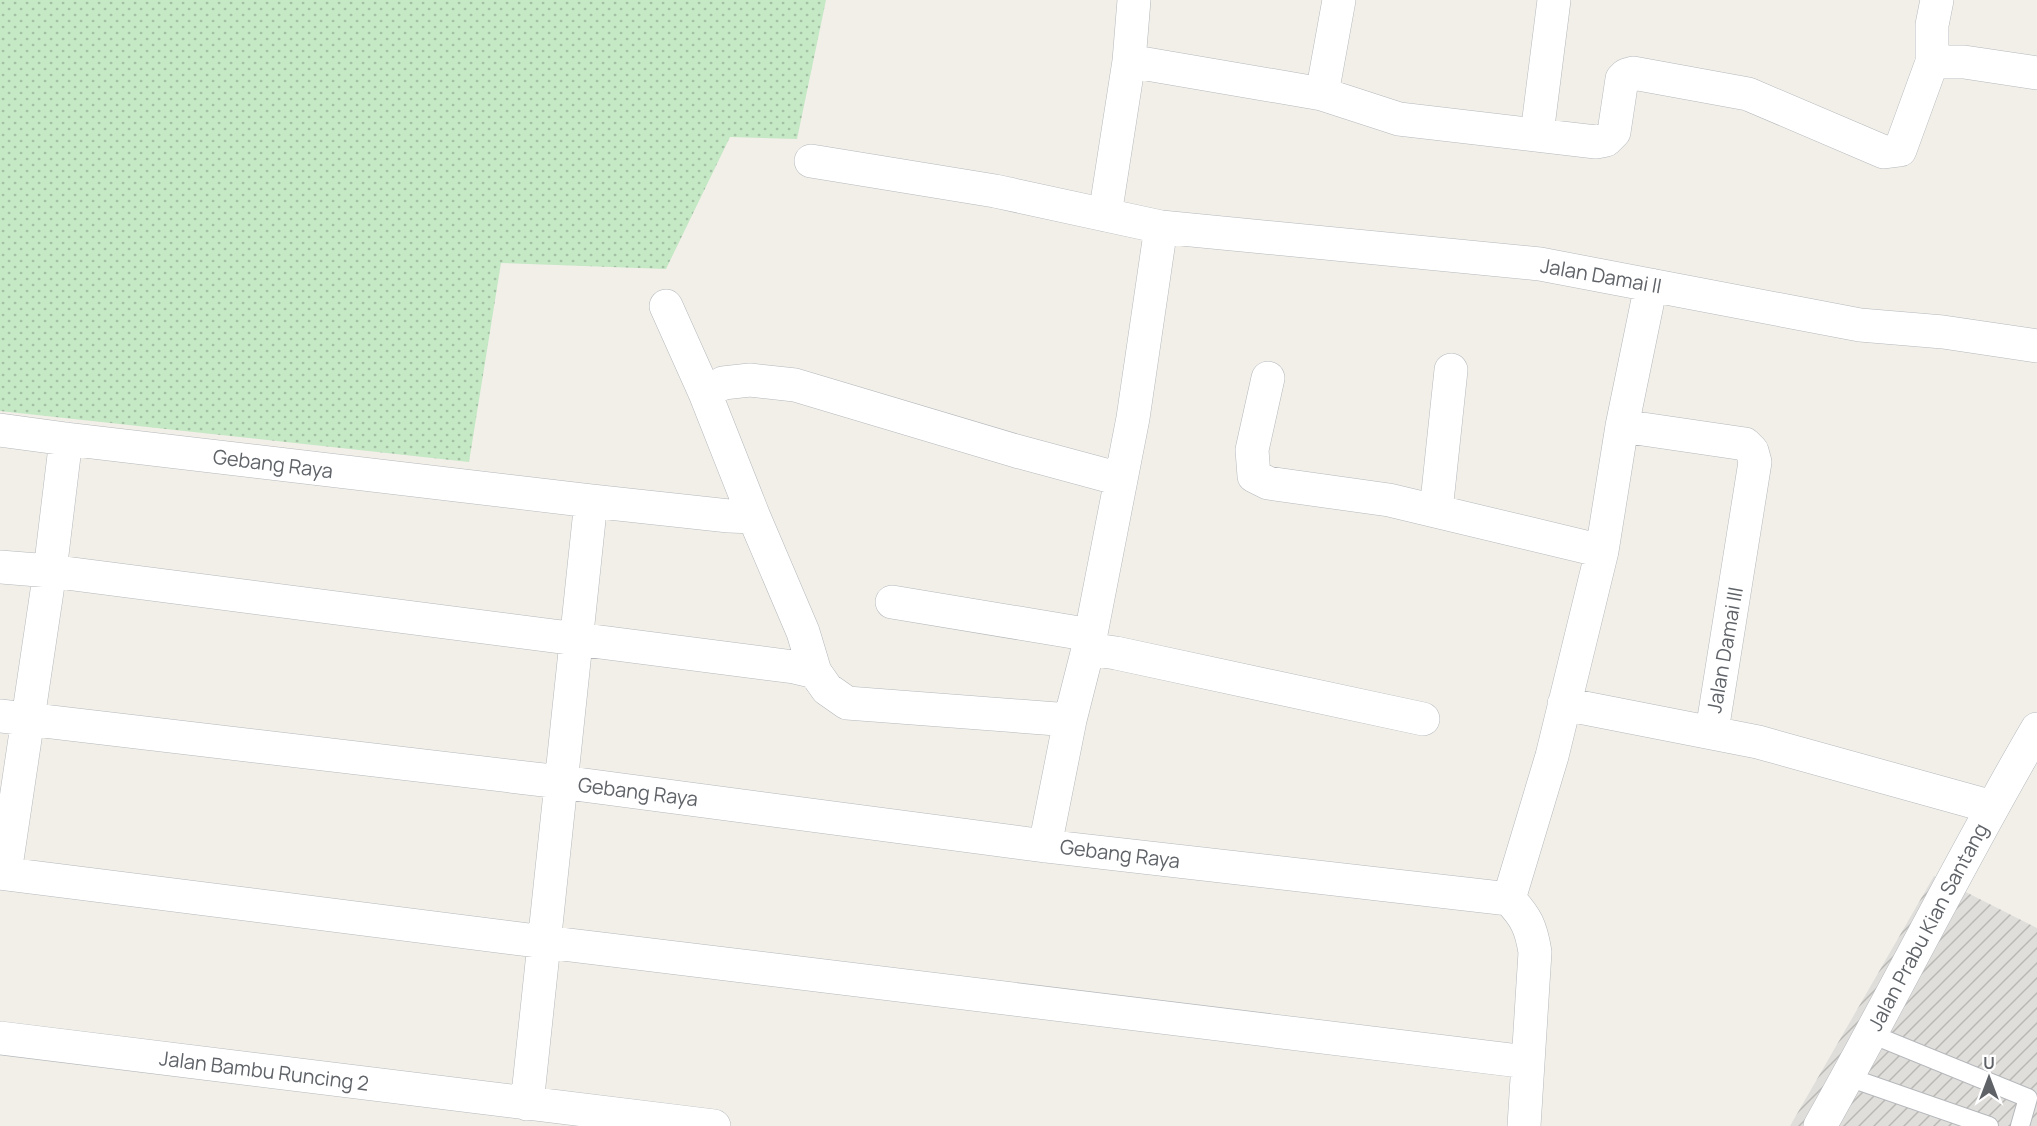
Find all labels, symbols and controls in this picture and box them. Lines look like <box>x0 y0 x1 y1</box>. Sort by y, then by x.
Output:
street label: Jalan Damai II <box>1538 252 1664 299</box>
street label: Gebang Raya <box>211 443 335 484</box>
street label: Jalan Damai III <box>1700 585 1749 715</box>
street label: Gebang Raya <box>576 771 700 812</box>
street label: Jalan Prabu Kian Santang <box>1861 818 1994 1035</box>
street label: Gebang Raya <box>1058 833 1182 874</box>
street label: Jalan Bambu Runcing 2 <box>158 1044 370 1097</box>
north arrow <box>1959 1048 2019 1108</box>
text: U <box>1983 1052 1995 1074</box>

